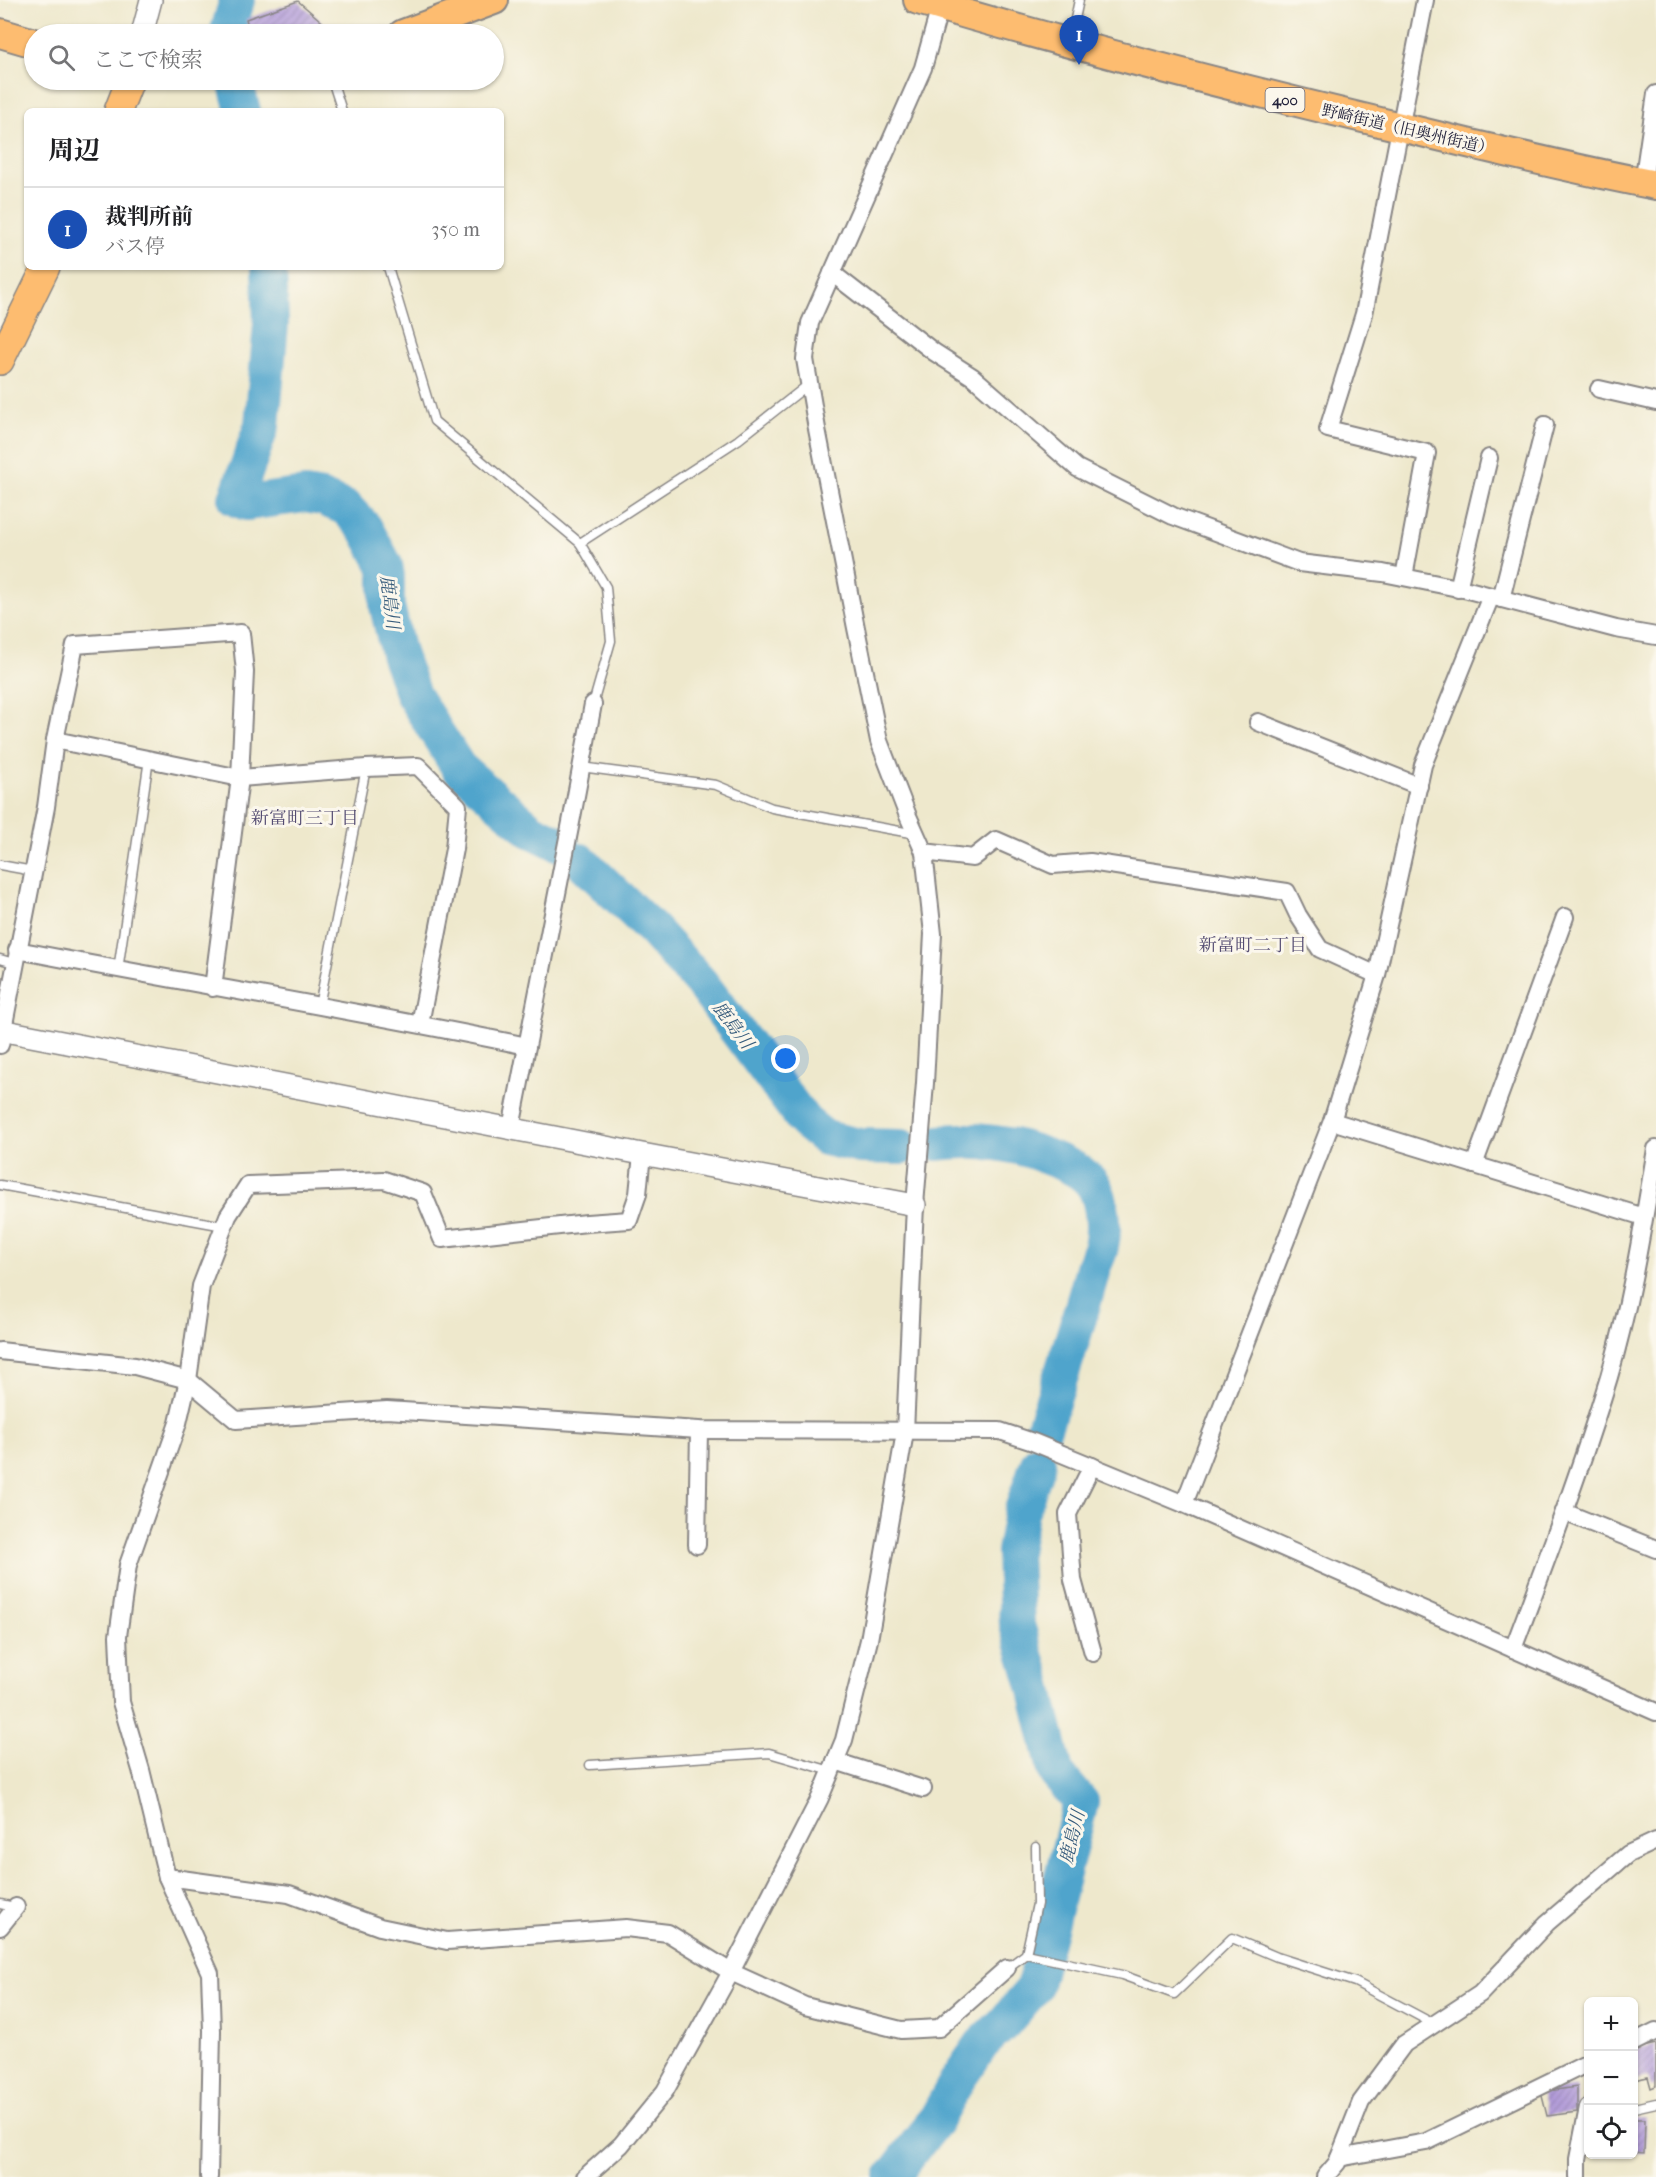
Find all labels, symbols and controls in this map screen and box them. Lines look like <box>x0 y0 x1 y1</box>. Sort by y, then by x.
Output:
pin: 1 <box>1060 16 1098 65</box>
search box <box>24 24 504 90</box>
icon: search <box>45 41 78 74</box>
text: ここで検索 <box>93 47 203 73</box>
road number: 400 <box>1266 88 1304 112</box>
street label: 野崎街道（旧奥州街道） <box>1320 100 1496 159</box>
text: 周辺 <box>48 135 100 166</box>
text: 裁判所前 <box>105 204 193 230</box>
text: 1 <box>64 218 71 241</box>
text: 350 m <box>431 218 480 241</box>
text: バス停 <box>105 235 165 258</box>
water label: 鹿島川 <box>376 574 403 632</box>
district label: 新富町三丁目 <box>251 808 359 829</box>
district label: 新富町二丁目 <box>1199 935 1307 956</box>
water label: 鹿島川 <box>708 997 758 1055</box>
your location <box>771 1044 800 1073</box>
water label: 鹿島川 <box>1056 1806 1090 1866</box>
map controls <box>1584 1997 1638 2159</box>
button: + <box>1584 1997 1638 2051</box>
button: − <box>1584 2051 1638 2105</box>
button: locate <box>1584 2105 1638 2159</box>

